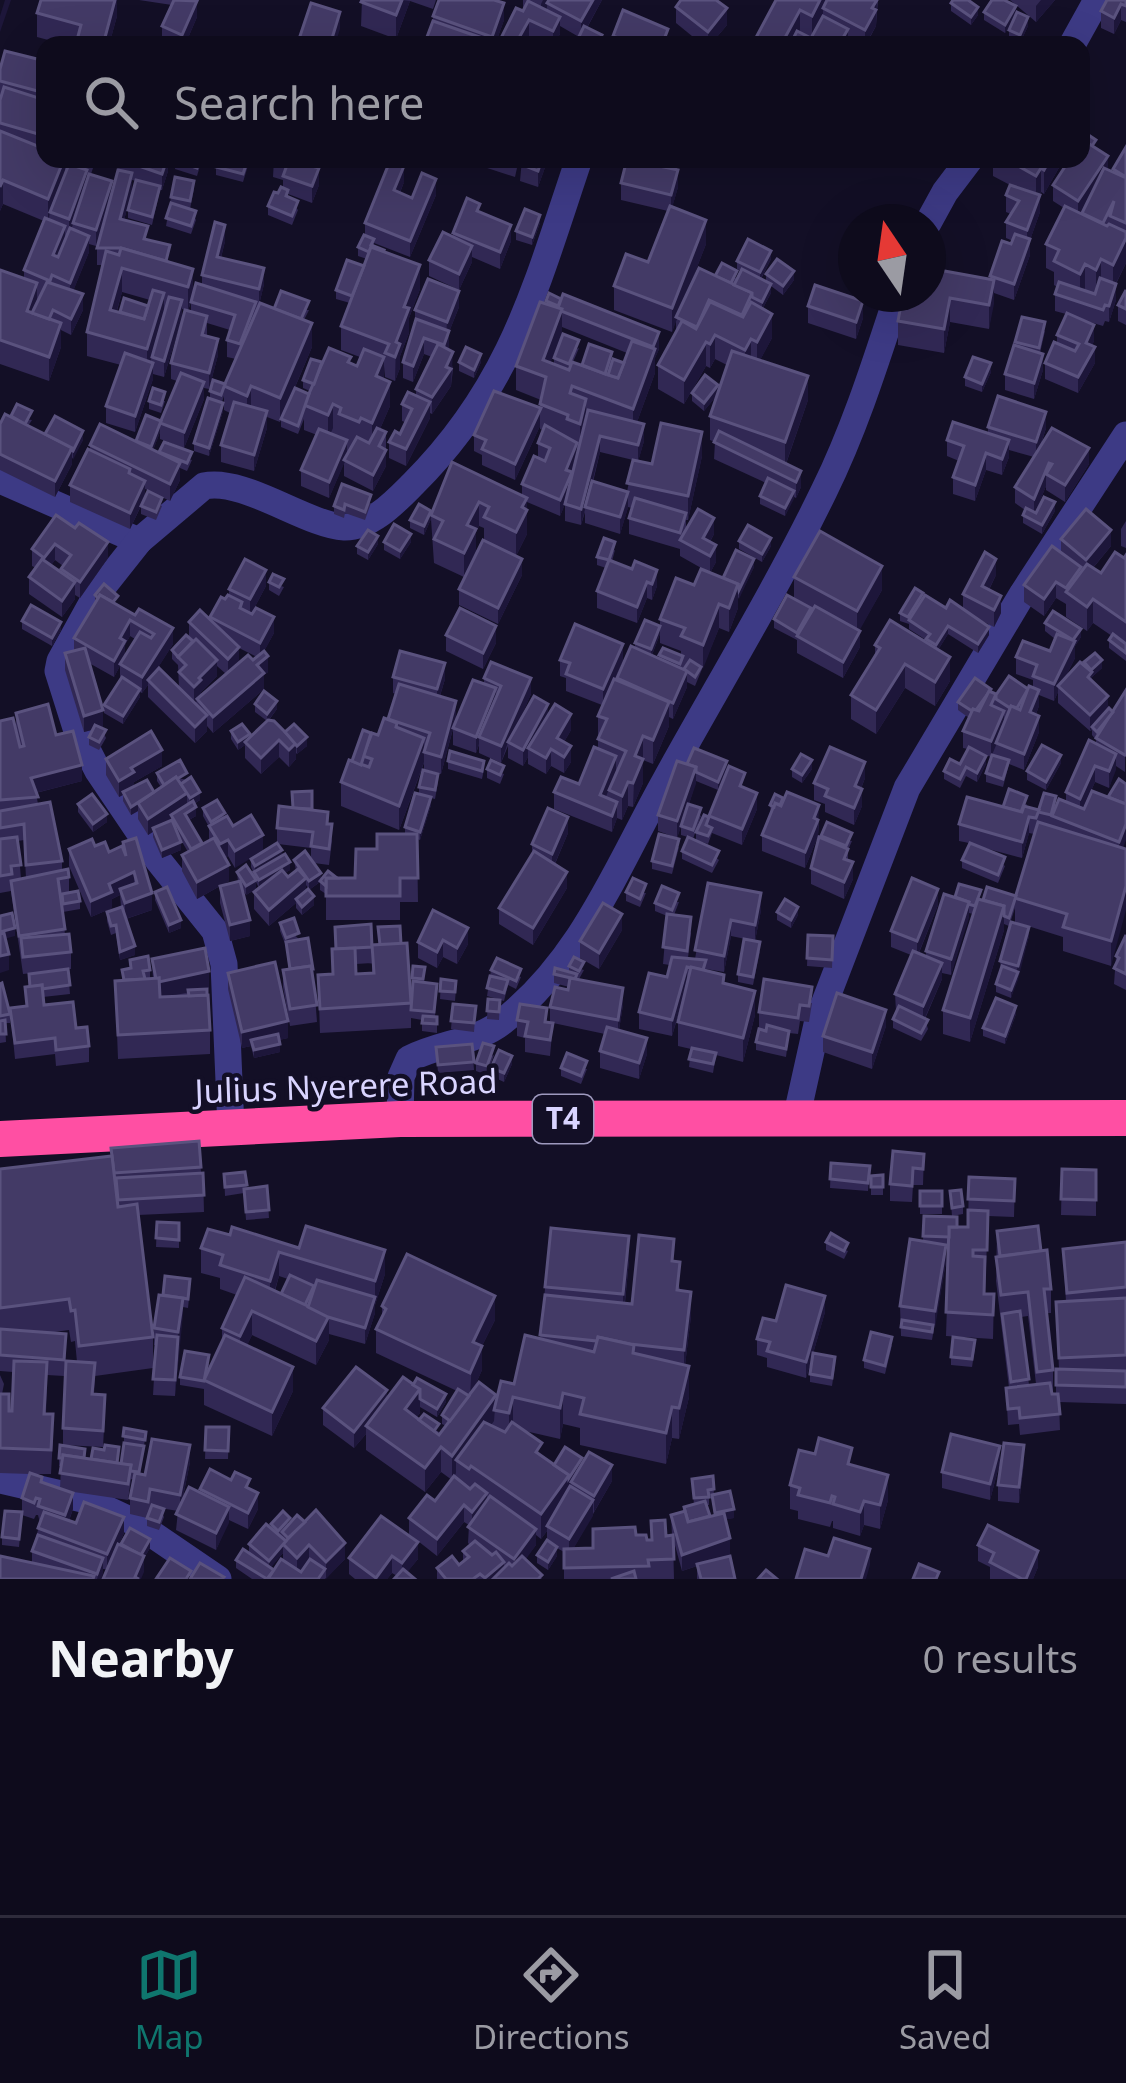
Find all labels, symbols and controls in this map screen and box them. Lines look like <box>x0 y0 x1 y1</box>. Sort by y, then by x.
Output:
search box <box>36 36 1090 168</box>
icon: search <box>78 69 144 135</box>
text: Search here <box>174 72 424 133</box>
north arrow <box>838 204 946 312</box>
street label: Julius Nyerere Road <box>191 1058 498 1113</box>
road number: T4 <box>533 1095 593 1143</box>
text: Nearby <box>48 1622 234 1692</box>
text: 0 results <box>923 1631 1078 1684</box>
tab: Map <box>135 1942 203 2059</box>
tab: Directions <box>473 1942 630 2059</box>
tab: Saved <box>899 1942 991 2059</box>

